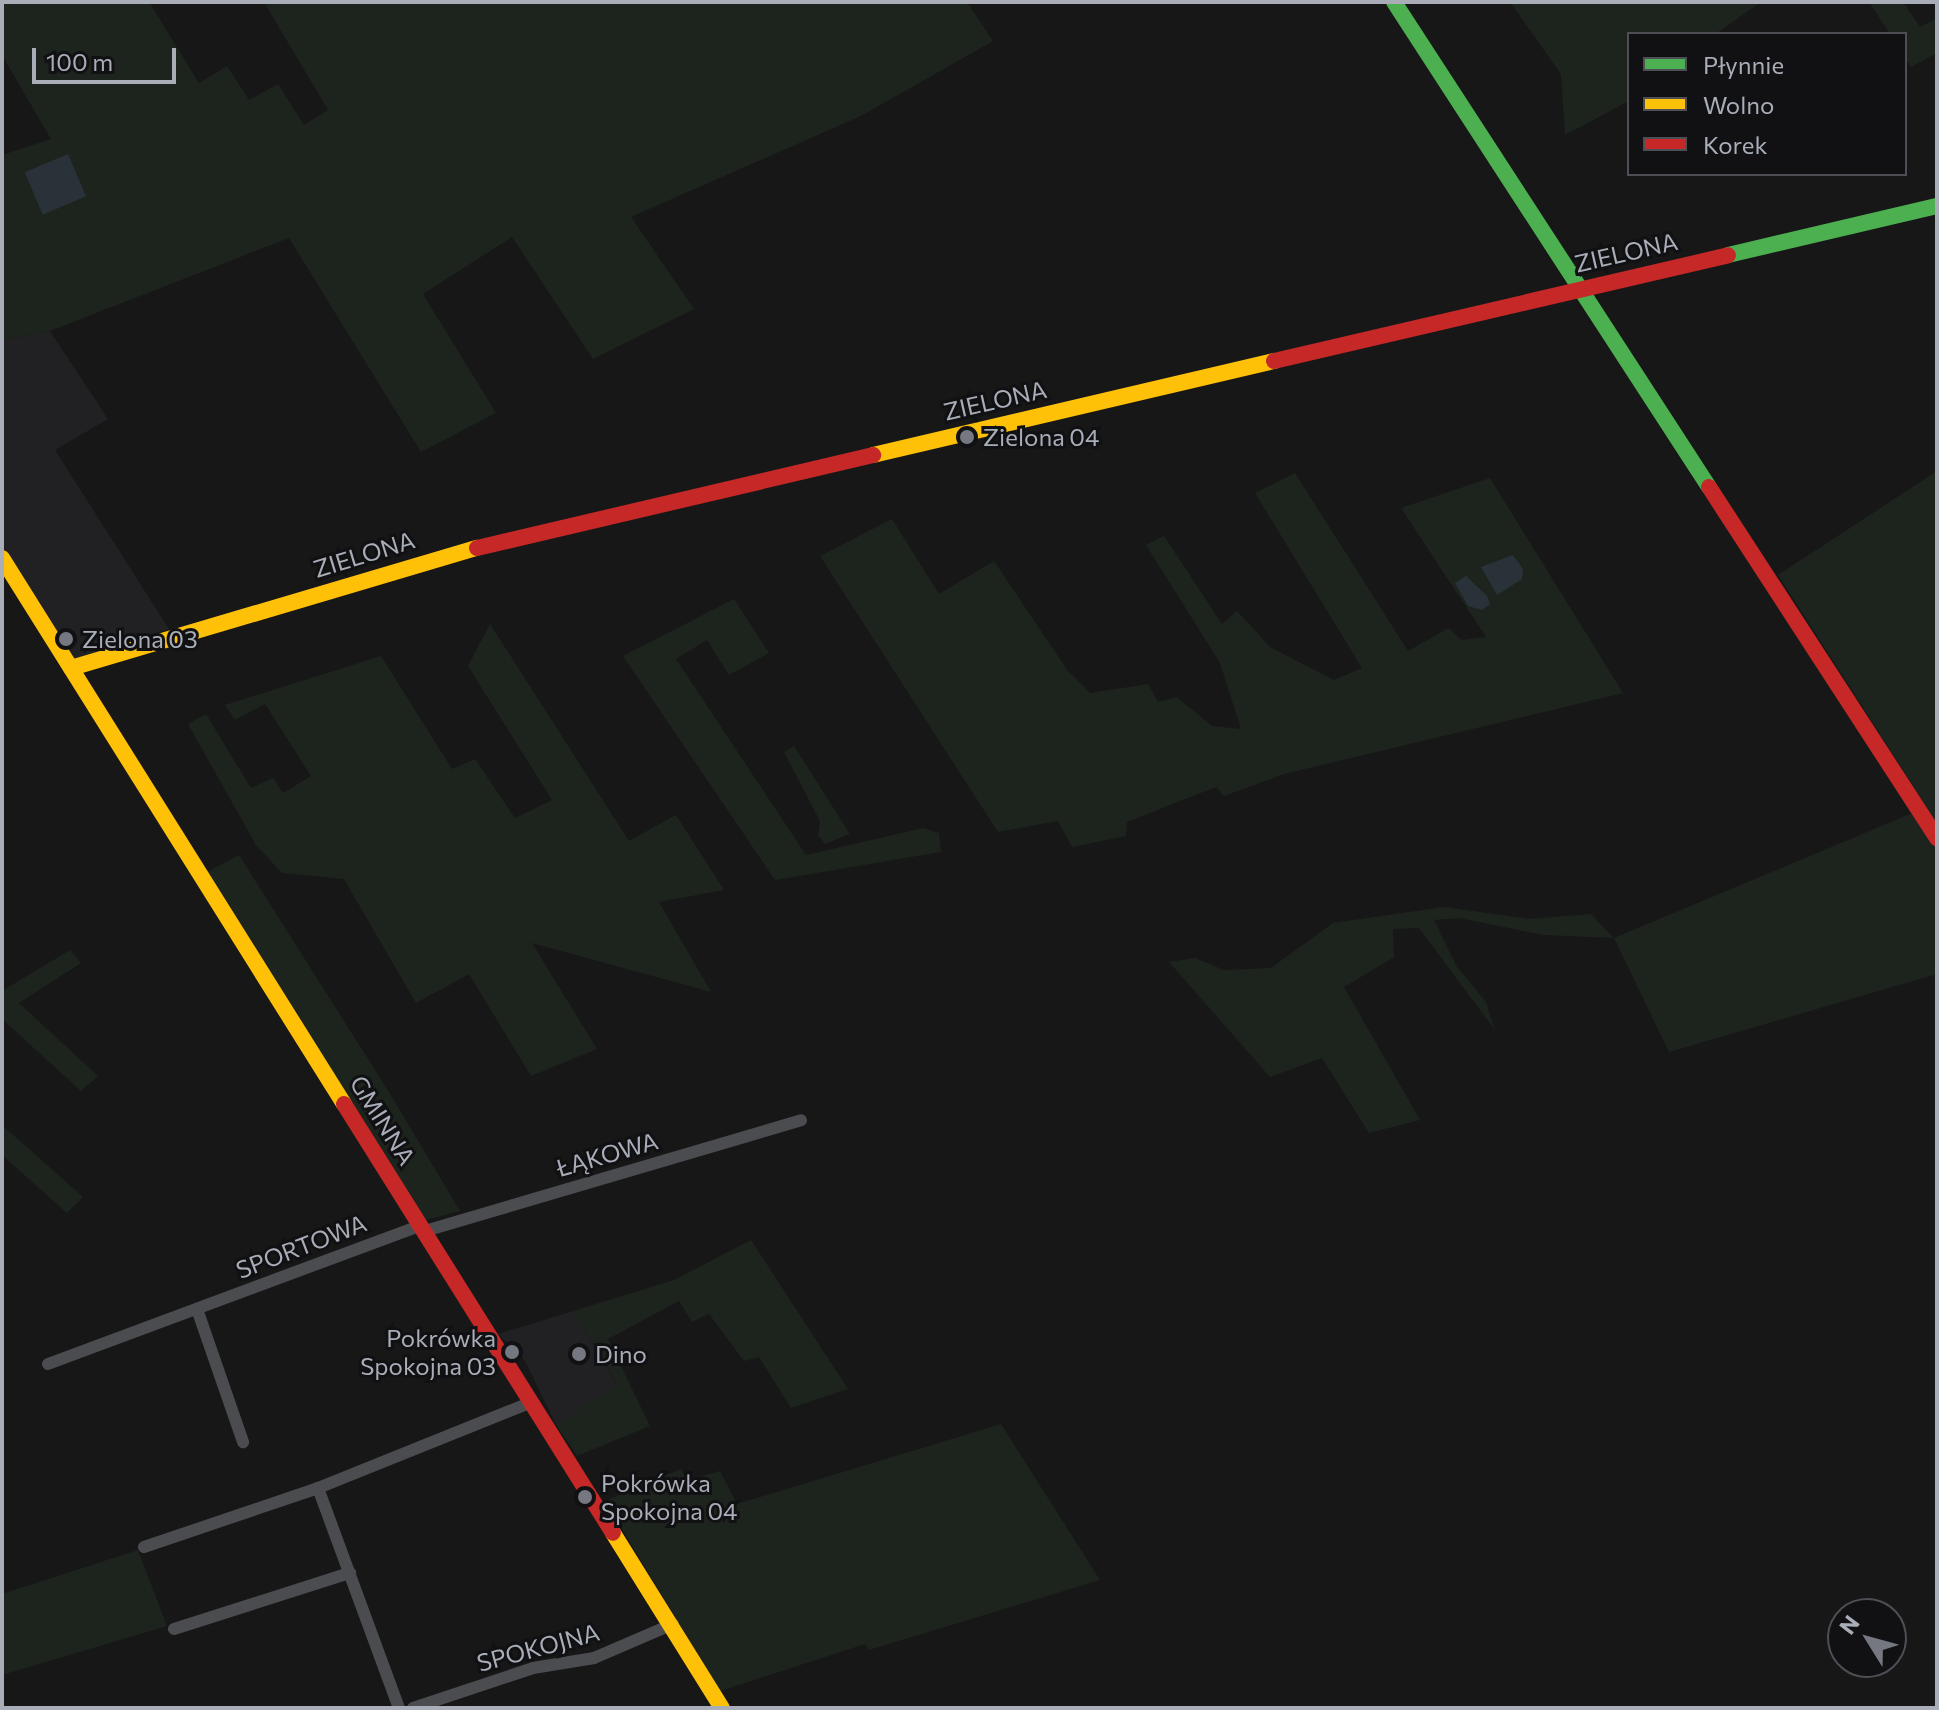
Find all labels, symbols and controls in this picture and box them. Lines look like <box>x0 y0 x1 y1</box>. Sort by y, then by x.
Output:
scale bar <box>36 32 180 82</box>
legend <box>1627 32 1907 176</box>
text: 100 m <box>46 47 113 76</box>
text: Płynnie <box>1703 50 1784 79</box>
text: Wolno <box>1703 90 1774 119</box>
text: Korek <box>1703 130 1767 159</box>
street label: ZIELONA <box>1572 226 1680 278</box>
street label: ZIELONA <box>941 374 1049 426</box>
place label: Zielona 04 <box>983 423 1099 451</box>
marker: Zielona 04 <box>958 428 976 446</box>
street label: ZIELONA <box>310 525 418 583</box>
place label: Zielona 03 <box>82 625 198 653</box>
marker: Zielona 03 <box>57 630 75 648</box>
street label: GMINNA <box>344 1070 422 1170</box>
street label: ŁĄKOWA <box>553 1126 661 1182</box>
street label: SPORTOWA <box>232 1208 370 1284</box>
place label: Pokrówka Spokojna 03 <box>360 1324 496 1380</box>
place label: Dino <box>595 1340 647 1368</box>
marker: Pokrówka Spokojna 03 <box>503 1343 521 1361</box>
marker: Dino <box>570 1345 588 1363</box>
place label: Pokrówka Spokojna 04 <box>601 1469 737 1525</box>
marker: Pokrówka Spokojna 04 <box>576 1488 594 1506</box>
north arrow <box>1827 1598 1907 1678</box>
text: N <box>1833 1610 1865 1639</box>
street label: SPOKOJNA <box>474 1617 602 1677</box>

